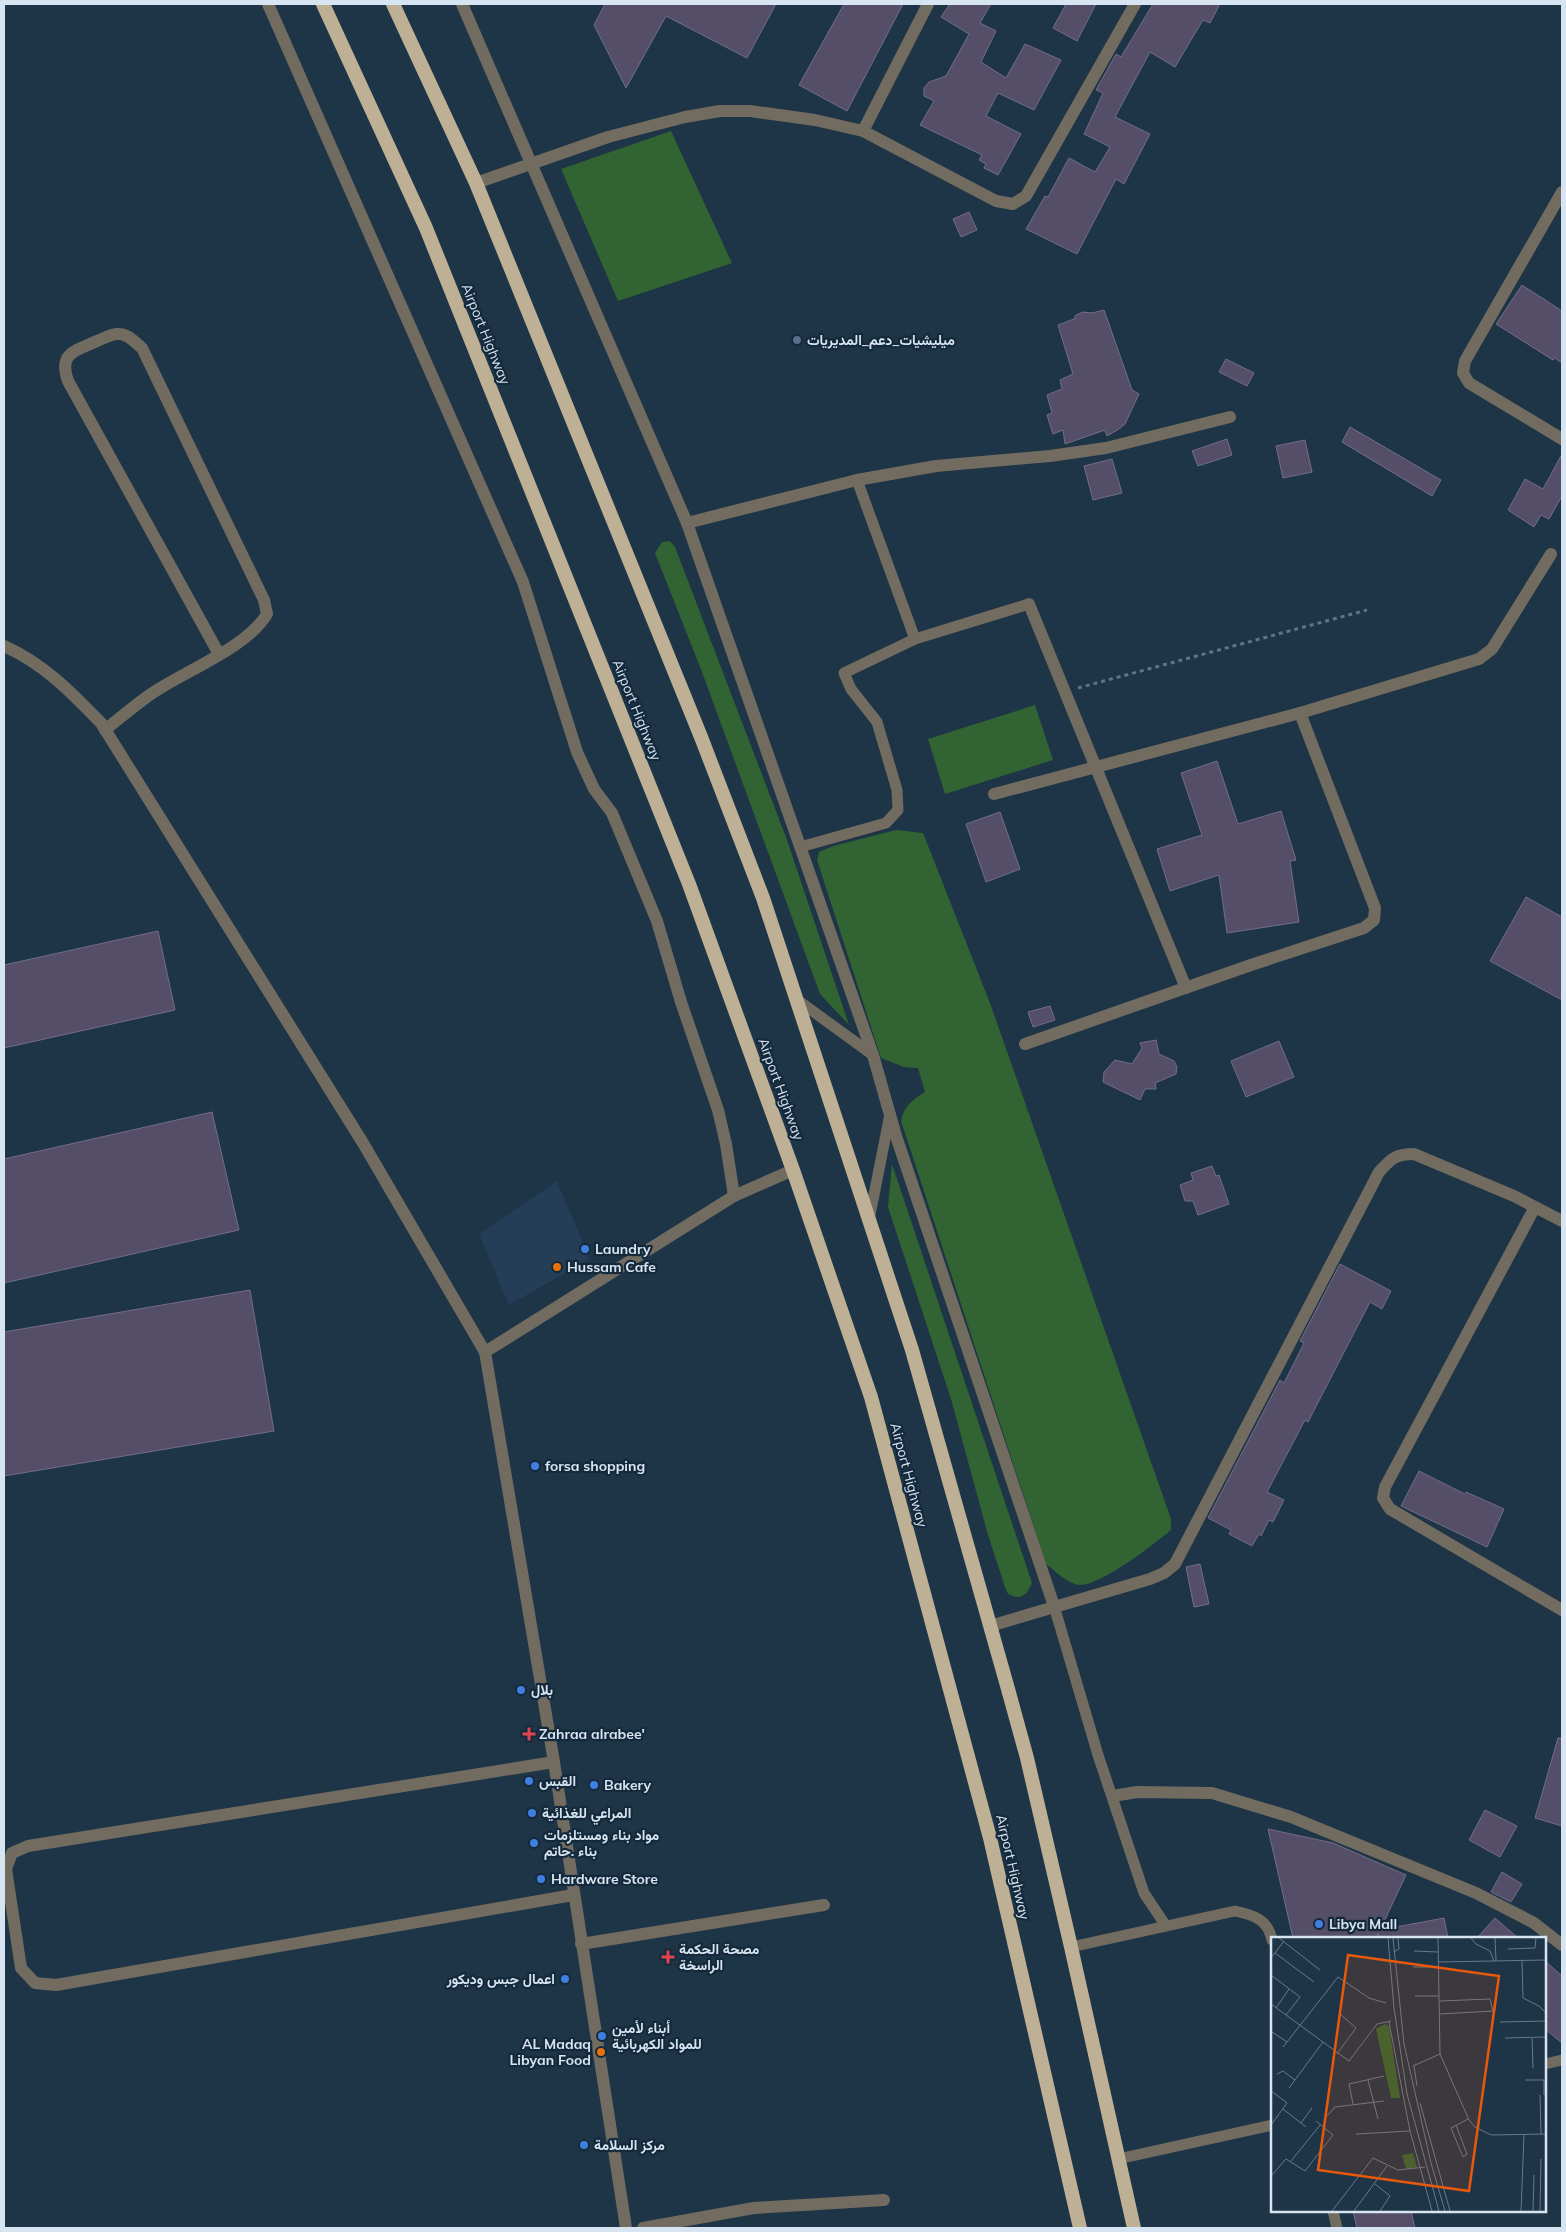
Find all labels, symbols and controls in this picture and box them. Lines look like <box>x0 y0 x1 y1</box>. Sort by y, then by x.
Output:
street label: Airport Highway <box>458 281 515 388</box>
place label: ميليشيات_دعم_المديريات <box>807 331 955 349</box>
marker: ميليشيات_دعم_المديريات <box>791 334 803 346</box>
street label: Airport Highway <box>609 657 666 764</box>
street label: Airport Highway <box>754 1035 808 1143</box>
place label: Laundry <box>595 1240 651 1258</box>
marker: Laundry <box>579 1243 591 1255</box>
place label: Hussam Cafe <box>567 1258 656 1276</box>
marker: Hussam Cafe <box>551 1261 563 1273</box>
street label: Airport Highway <box>886 1421 932 1530</box>
place label: forsa shopping <box>545 1457 645 1475</box>
marker: forsa shopping <box>529 1460 541 1472</box>
place label: بلال <box>531 1681 553 1699</box>
marker: بلال <box>515 1684 527 1696</box>
place label: Zahraa alrabee' <box>539 1725 645 1743</box>
marker: Zahraa alrabee' <box>523 1728 535 1740</box>
place label: القبس <box>539 1772 576 1790</box>
marker: القبس <box>523 1775 535 1787</box>
place label: Bakery <box>604 1776 652 1794</box>
marker: Bakery <box>588 1779 600 1791</box>
place label: المراعي للغذائية <box>542 1804 631 1825</box>
marker: المراعي للغذائية <box>526 1807 538 1819</box>
street label: Airport Highway <box>992 1813 1034 1922</box>
place label: مواد بناء ومستلزمات بناء .حاتم <box>544 1826 660 1860</box>
marker: مواد بناء ومستلزمات بناء .حاتم <box>528 1837 540 1849</box>
place label: Hardware Store <box>551 1870 658 1888</box>
marker: Hardware Store <box>535 1873 547 1885</box>
place label: Libya Mall <box>1329 1915 1397 1933</box>
marker: Libya Mall <box>1313 1918 1325 1930</box>
inset map <box>1271 1937 1546 2212</box>
place label: مصحة الحكمة الراسخة <box>679 1940 760 1974</box>
marker: مصحة الحكمة الراسخة <box>661 1950 675 1964</box>
place label: اعمال جبس وديكور <box>446 1970 555 1988</box>
marker: اعمال جبس وديكور <box>559 1973 571 1985</box>
place label: أبناء لأمين للمواد الكهربائية <box>612 2019 702 2053</box>
marker: أبناء لأمين للمواد الكهربائية <box>596 2030 608 2042</box>
place label: AL Madaq Libyan Food <box>510 2035 591 2069</box>
marker: AL Madaq Libyan Food <box>595 2046 607 2058</box>
place label: مركز السلامة <box>594 2136 665 2154</box>
marker: مركز السلامة <box>578 2139 590 2151</box>

